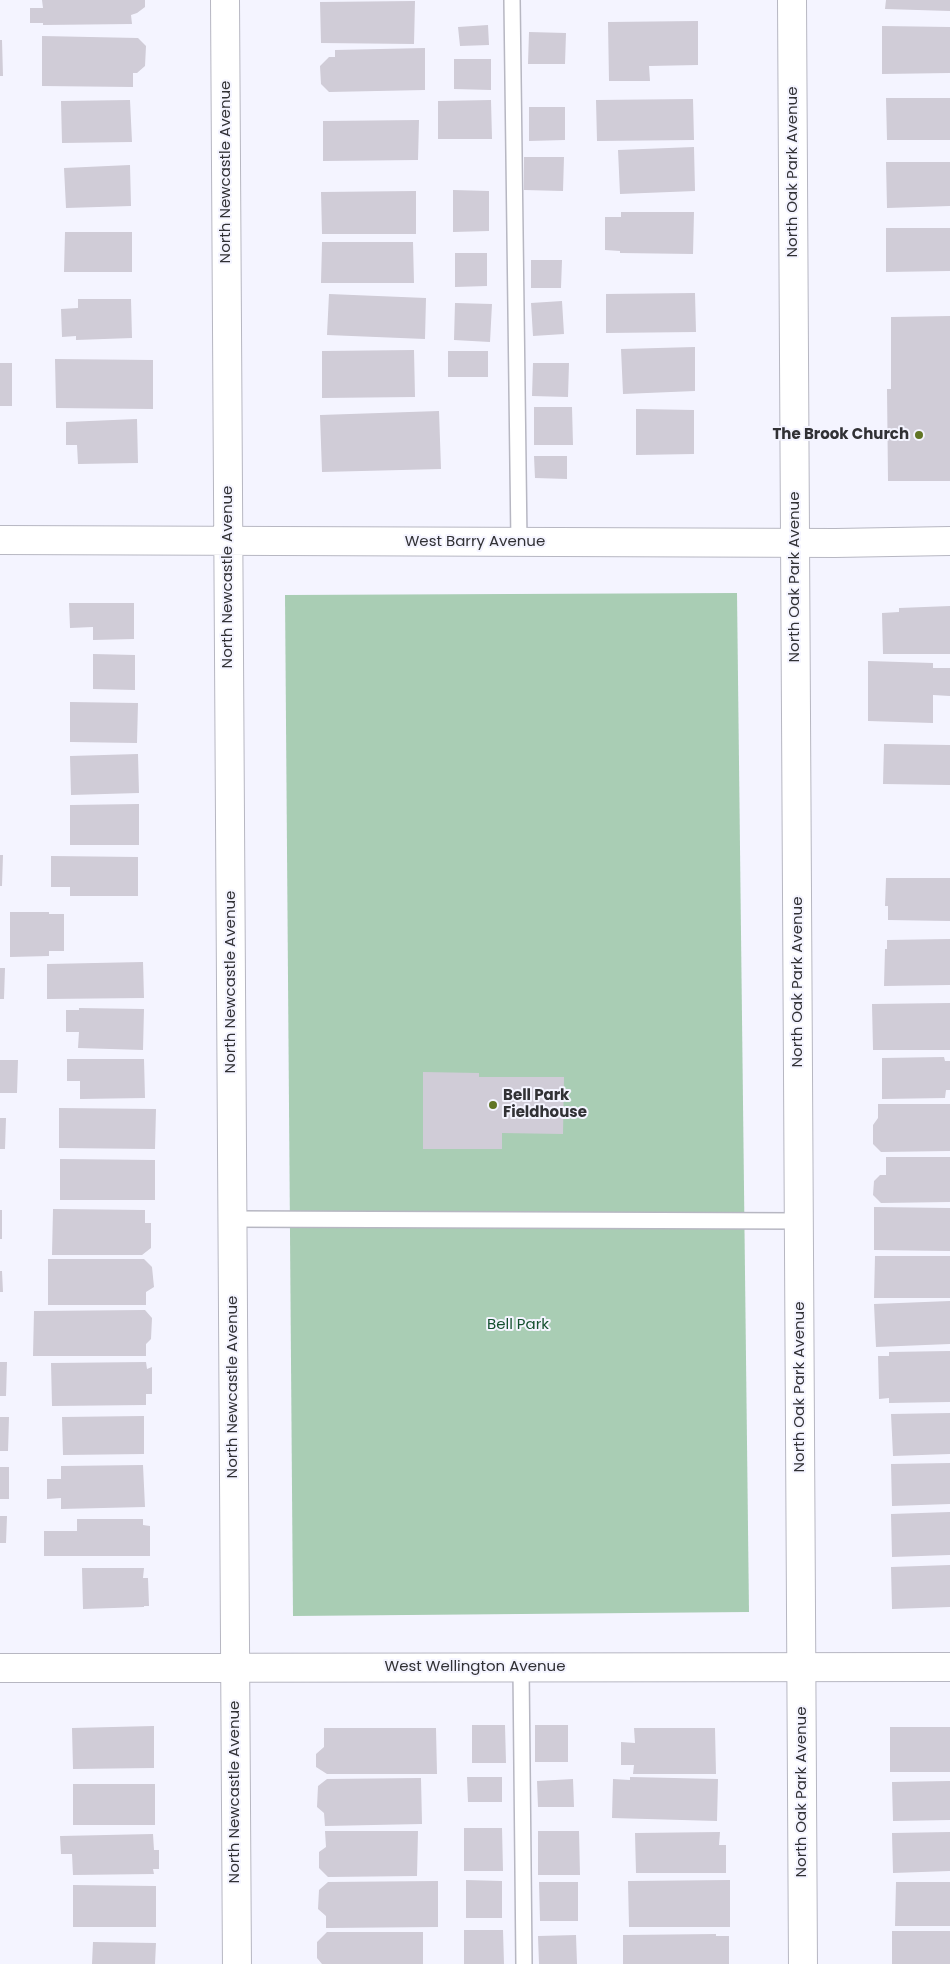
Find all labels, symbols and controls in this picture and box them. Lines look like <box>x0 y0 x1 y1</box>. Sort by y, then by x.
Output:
street label: North Newcastle Avenue <box>217 81 235 263</box>
street label: North Oak Park Avenue <box>784 87 802 257</box>
place label: The Brook Church <box>772 426 909 444</box>
marker: The Brook Church <box>913 429 925 441</box>
street label: North Newcastle Avenue <box>219 486 237 668</box>
street label: North Oak Park Avenue <box>786 492 804 662</box>
street label: West Barry Avenue <box>405 533 545 551</box>
street label: North Newcastle Avenue <box>222 891 240 1073</box>
street label: North Oak Park Avenue <box>789 897 807 1067</box>
place label: Bell Park Fieldhouse <box>503 1087 587 1122</box>
marker: Bell Park Fieldhouse <box>487 1099 499 1111</box>
street label: North Newcastle Avenue <box>224 1296 242 1478</box>
street label: North Oak Park Avenue <box>791 1302 809 1472</box>
park label: Bell Park <box>487 1316 549 1334</box>
street label: West Wellington Avenue <box>385 1658 565 1676</box>
street label: North Newcastle Avenue <box>226 1701 244 1883</box>
street label: North Oak Park Avenue <box>793 1707 811 1877</box>

